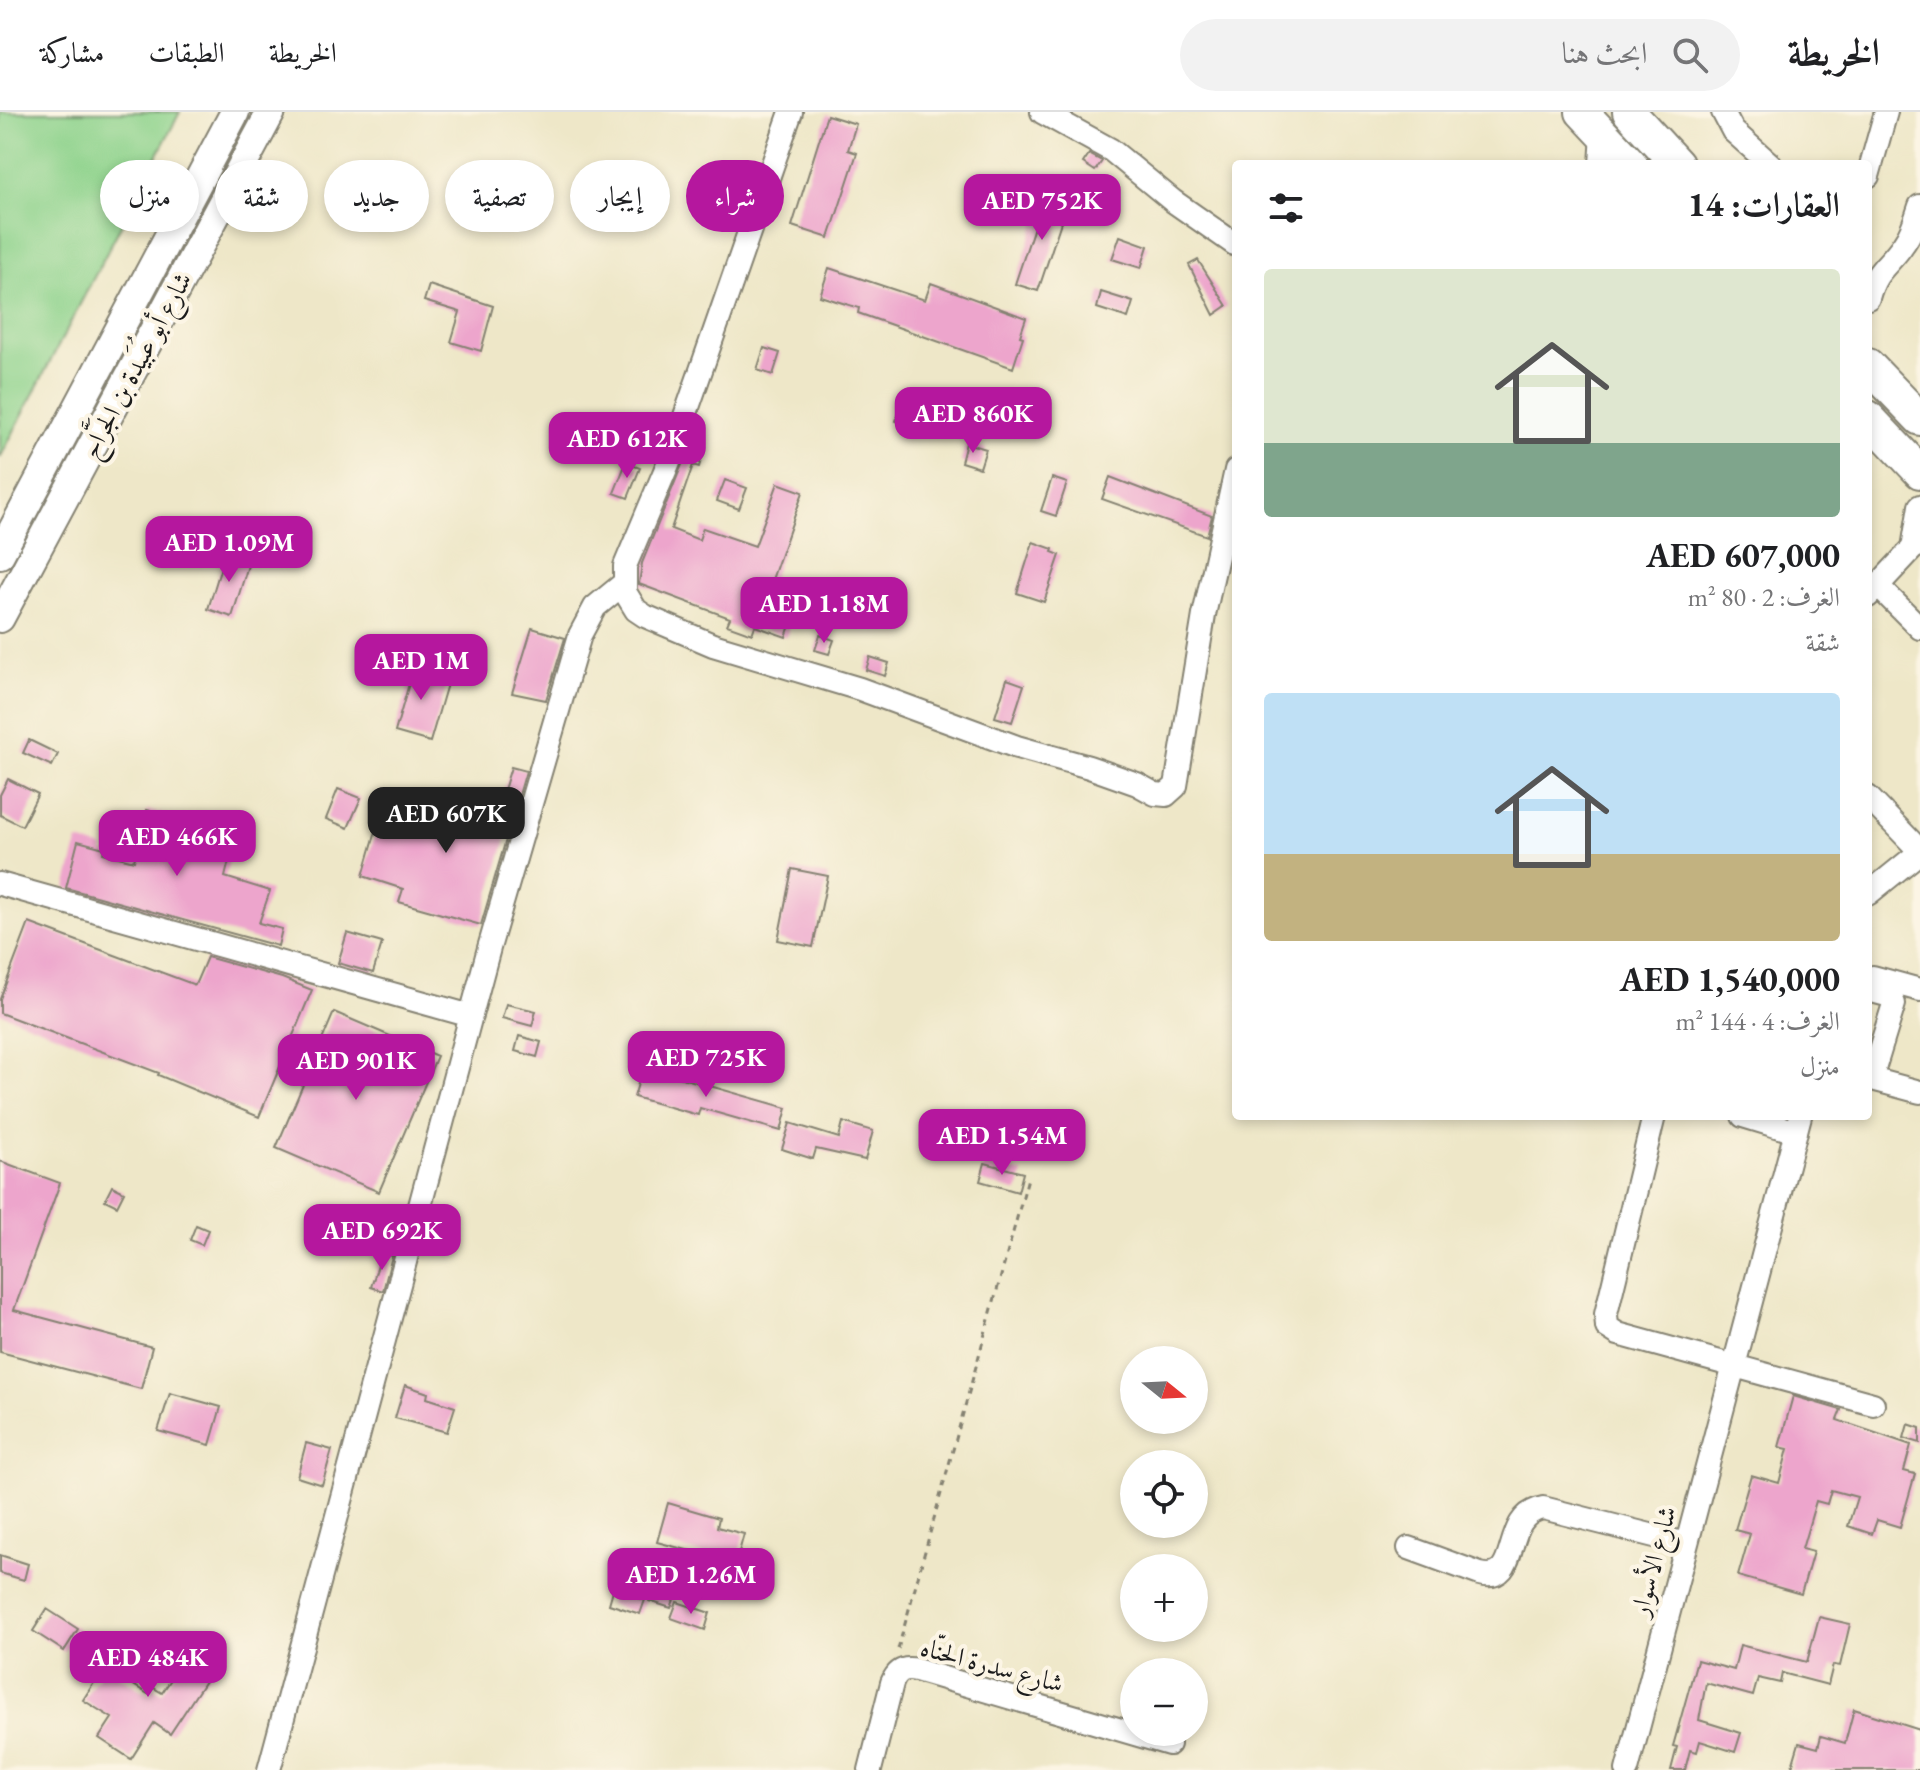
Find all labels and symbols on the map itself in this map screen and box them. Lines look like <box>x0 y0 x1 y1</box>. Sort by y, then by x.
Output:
pin: AED 752K <box>959 174 1125 242</box>
street label: شارع أبو عُبَيدة بن الجَرَّاح <box>69 264 206 467</box>
pin: AED 860K <box>890 387 1056 455</box>
pin: AED 612K <box>544 412 710 480</box>
pin: AED 1.09M <box>137 516 321 584</box>
pin: AED 1.18M <box>732 577 916 645</box>
pin: AED 1M <box>356 634 486 702</box>
pin: AED 607K <box>363 787 529 855</box>
pin: AED 466K <box>94 810 260 878</box>
pin: AED 725K <box>623 1031 789 1099</box>
pin: AED 901K <box>273 1034 439 1102</box>
pin: AED 1.54M <box>910 1109 1094 1177</box>
pin: AED 692K <box>299 1204 465 1272</box>
north arrow <box>1120 1346 1208 1434</box>
street label: شارع الأسوار <box>1620 1502 1689 1624</box>
pin: AED 1.26M <box>599 1548 783 1616</box>
street label: شارع سدرة الحنّاه <box>916 1629 1067 1705</box>
pin: AED 484K <box>65 1631 231 1699</box>

